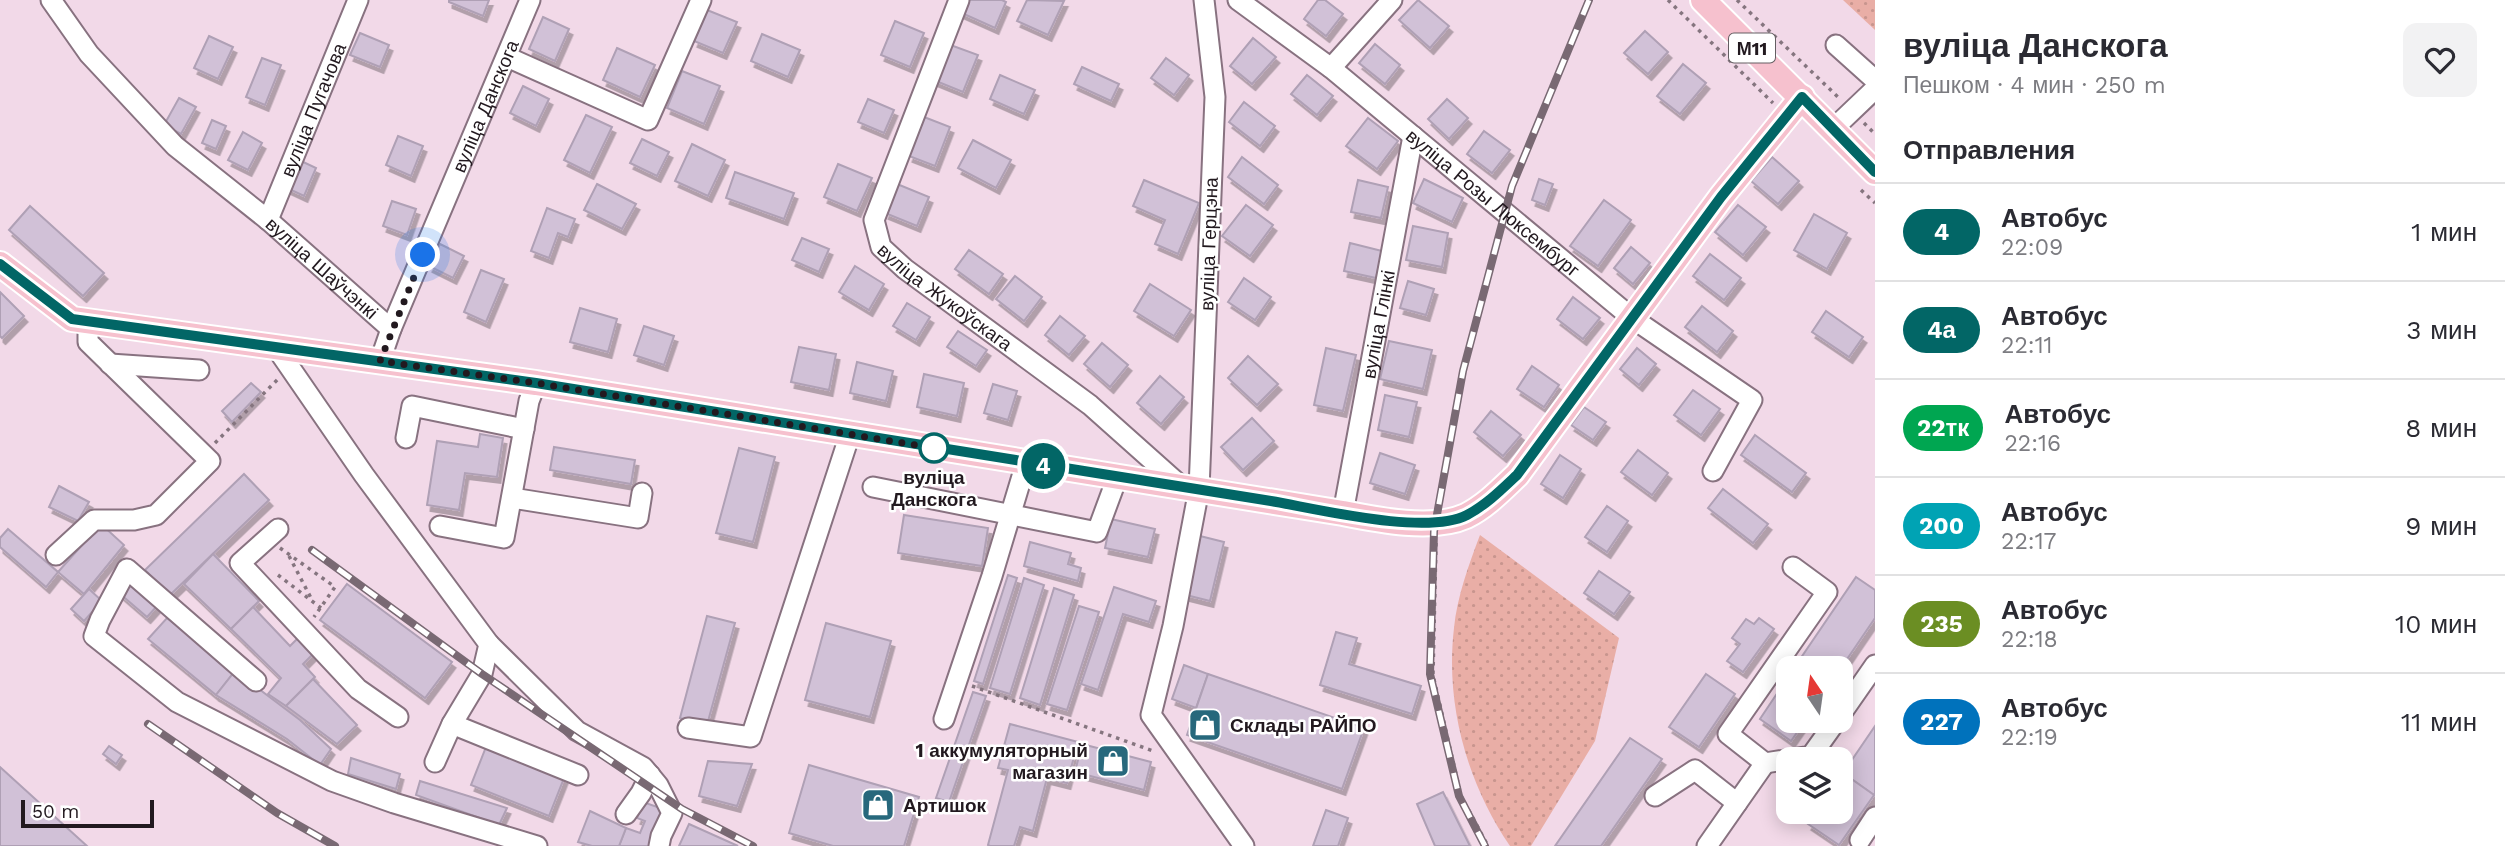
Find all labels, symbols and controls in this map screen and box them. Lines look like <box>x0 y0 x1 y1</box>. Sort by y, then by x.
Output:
button: heart <box>2403 23 2477 97</box>
text: вуліца Данскога <box>1903 26 2167 65</box>
road number: М11 <box>1729 33 1775 62</box>
street label: вуліца Данскога <box>447 36 524 176</box>
street label: вуліца Пугачова <box>275 39 351 180</box>
text: Пешком · 4 мин · 250 m <box>1903 72 2166 99</box>
street label: вуліца Розы Люксембург <box>1402 124 1585 281</box>
text: Отправления <box>1903 135 2075 165</box>
street label: вуліца Герцэна <box>1195 176 1223 311</box>
text: Автобус <box>2001 203 2108 233</box>
street label: вуліца Шаўчэнкі <box>261 212 383 324</box>
text: 1 мин <box>2411 217 2477 247</box>
text: 4 <box>1934 218 1949 246</box>
text: 22:09 <box>2001 234 2063 261</box>
your location <box>405 237 440 272</box>
street label: вуліца Жукоўскага <box>873 238 1017 356</box>
street label: вуліца Глінкі <box>1357 268 1399 380</box>
text: Автобус <box>2001 301 2108 331</box>
text: 3 мин <box>2406 315 2477 345</box>
text: 4а <box>1927 316 1956 344</box>
text: 22:11 <box>2001 332 2053 359</box>
text: Автобус <box>2004 399 2111 429</box>
text: 8 мин <box>2405 413 2477 443</box>
text: 22тк <box>1917 414 1969 442</box>
text: 22:16 <box>2004 430 2061 457</box>
marker: вуліца Данскога <box>919 433 949 463</box>
line badge: 4 <box>1020 443 1066 489</box>
text: 4 <box>1035 452 1051 480</box>
place label: вуліца Данскога <box>891 466 977 511</box>
text: Автобус <box>2001 497 2108 527</box>
text: 9 мин <box>2405 511 2477 541</box>
text: 200 <box>1919 512 1964 540</box>
text: 22:17 <box>2001 528 2057 555</box>
text: Автобус <box>2001 595 2108 625</box>
text: 10 мин <box>2395 609 2477 639</box>
text: 235 <box>1920 610 1963 638</box>
text: 22:18 <box>2001 626 2058 653</box>
north arrow <box>1776 656 1853 733</box>
map controls <box>1776 656 1853 824</box>
text: Автобус <box>2001 693 2108 723</box>
shop icon: Склады РАЙПО <box>1186 706 1224 744</box>
text: 11 мин <box>2401 707 2477 737</box>
text: 227 <box>1920 708 1963 736</box>
place label: Склады РАЙПО <box>1230 714 1377 737</box>
text: 22:19 <box>2001 724 2058 751</box>
place label: 1 аккумуляторный магазин <box>916 739 1088 784</box>
shop icon: 1 аккумуляторный магазин <box>1094 742 1132 780</box>
button: layers <box>1776 747 1853 824</box>
shop icon: Артишок <box>859 786 897 824</box>
place label: Артишок <box>903 794 987 817</box>
scale bar <box>21 797 154 829</box>
text: 50 m <box>32 800 79 823</box>

